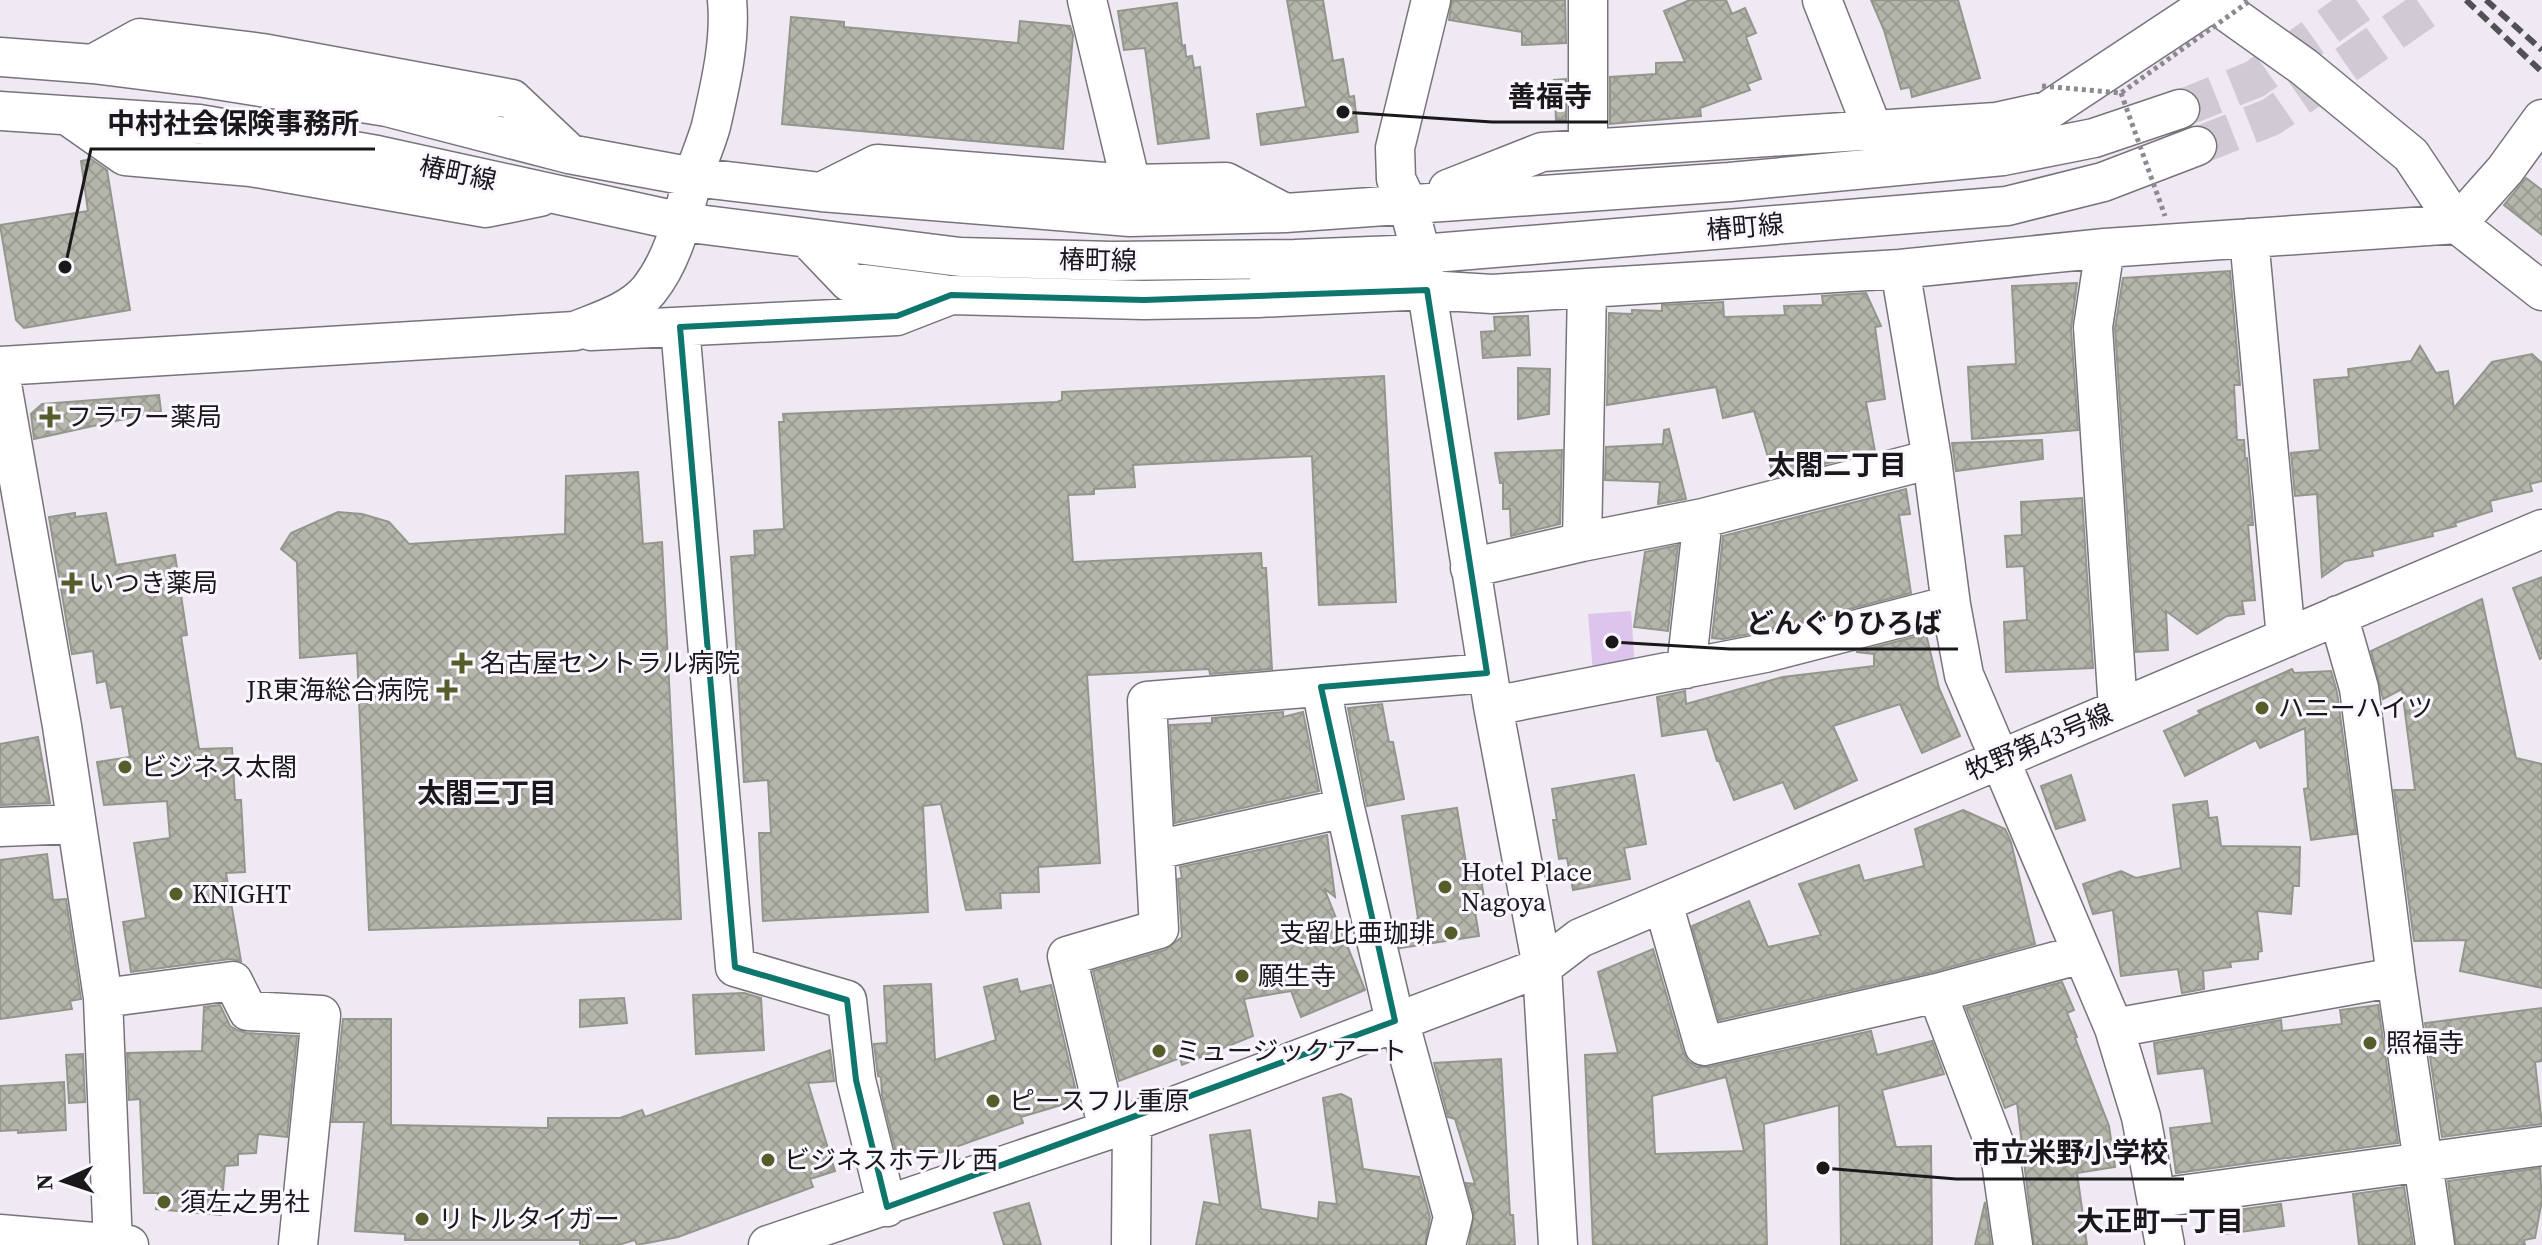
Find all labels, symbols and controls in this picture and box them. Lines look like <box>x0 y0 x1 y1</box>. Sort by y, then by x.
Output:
callout: 善福寺 <box>1492 70 1608 122</box>
text: 善福寺 <box>1508 77 1592 115</box>
callout: 中村社会保険事務所 <box>91 97 375 149</box>
text: 中村社会保険事務所 <box>107 104 359 142</box>
street label: 椿町線 <box>416 147 500 199</box>
street label: 椿町線 <box>1705 206 1785 248</box>
street label: 椿町線 <box>1059 241 1137 279</box>
place label: フラワー薬局 <box>66 399 222 435</box>
marker: フラワー薬局 <box>41 408 59 426</box>
district label: 太閤二丁目 <box>1767 446 1907 484</box>
place label: いつき薬局 <box>88 565 218 601</box>
marker: いつき薬局 <box>63 574 81 592</box>
callout: どんぐりひろば <box>1730 597 1958 649</box>
text: どんぐりひろば <box>1746 604 1942 642</box>
place label: 名古屋セントラル病院 <box>480 645 740 681</box>
marker: 名古屋セントラル病院 <box>451 652 473 674</box>
place label: JR東海総合病院 <box>245 672 429 708</box>
marker: JR東海総合病院 <box>436 679 458 701</box>
place label: ハニーハイツ <box>2278 690 2433 726</box>
street label: 牧野第43号線 <box>1960 695 2118 789</box>
marker: ハニーハイツ <box>2253 699 2271 717</box>
place label: ビジネス太閤 <box>141 749 297 785</box>
marker: ビジネス太閤 <box>116 758 134 776</box>
district label: 太閤三丁目 <box>417 774 557 812</box>
place label: Hotel Place Nagoya <box>1461 854 1592 920</box>
place label: KNIGHT <box>192 876 291 912</box>
marker: Hotel Place Nagoya <box>1436 878 1454 896</box>
marker: KNIGHT <box>167 885 185 903</box>
place label: 支留比亜珈琲 <box>1279 915 1435 951</box>
marker: 支留比亜珈琲 <box>1442 924 1460 942</box>
place label: 願生寺 <box>1258 958 1336 994</box>
marker: 願生寺 <box>1233 967 1251 985</box>
place label: 照福寺 <box>2386 1025 2464 1061</box>
place label: ミュージックアート <box>1175 1033 1407 1069</box>
marker: 照福寺 <box>2361 1034 2379 1052</box>
marker: ミュージックアート <box>1150 1042 1168 1060</box>
place label: ピースフル重原 <box>1009 1083 1190 1119</box>
marker: ピースフル重原 <box>984 1092 1002 1110</box>
callout: 市立米野小学校 <box>1956 1127 2184 1179</box>
text: 市立米野小学校 <box>1972 1133 2168 1171</box>
north arrow <box>24 1141 104 1221</box>
place label: ビジネスホテル 西 <box>784 1142 998 1178</box>
marker: ビジネスホテル 西 <box>759 1151 777 1169</box>
text: N <box>29 1173 59 1191</box>
place label: 須左之男社 <box>180 1184 310 1220</box>
marker: 須左之男社 <box>155 1193 173 1211</box>
place label: リトルタイガー <box>438 1201 620 1237</box>
district label: 大正町一丁目 <box>2076 1202 2244 1240</box>
marker: リトルタイガー <box>413 1210 431 1228</box>

